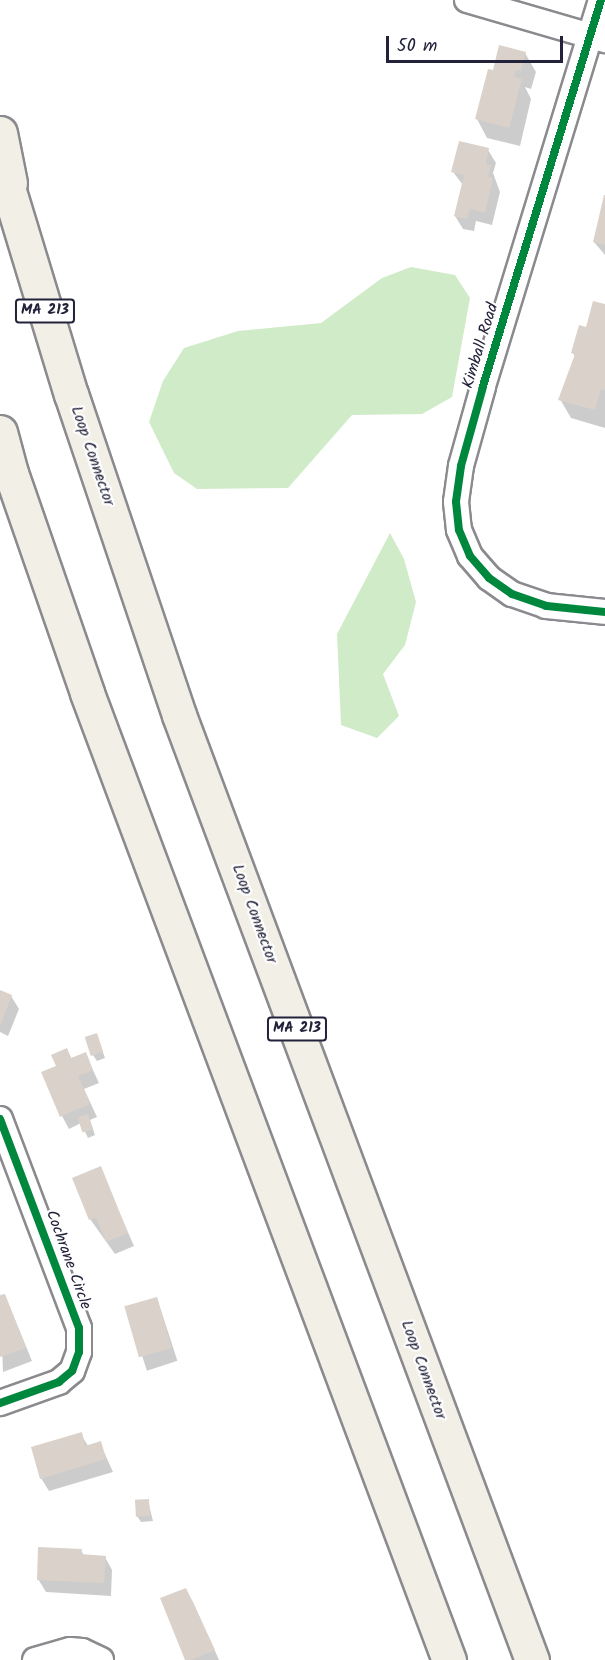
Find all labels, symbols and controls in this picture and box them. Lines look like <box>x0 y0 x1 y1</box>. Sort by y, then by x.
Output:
scale bar <box>389 24 566 62</box>
text: 50 m <box>397 32 437 61</box>
road number: MA 213 <box>14 299 76 323</box>
street label: Kimball Road <box>459 301 503 391</box>
street label: Loop Connector <box>66 404 118 508</box>
street label: Loop Connector <box>227 862 281 966</box>
road number: MA 213 <box>266 1017 328 1041</box>
street label: Cochrane Circle <box>41 1208 95 1312</box>
street label: Loop Connector <box>396 1318 450 1422</box>

